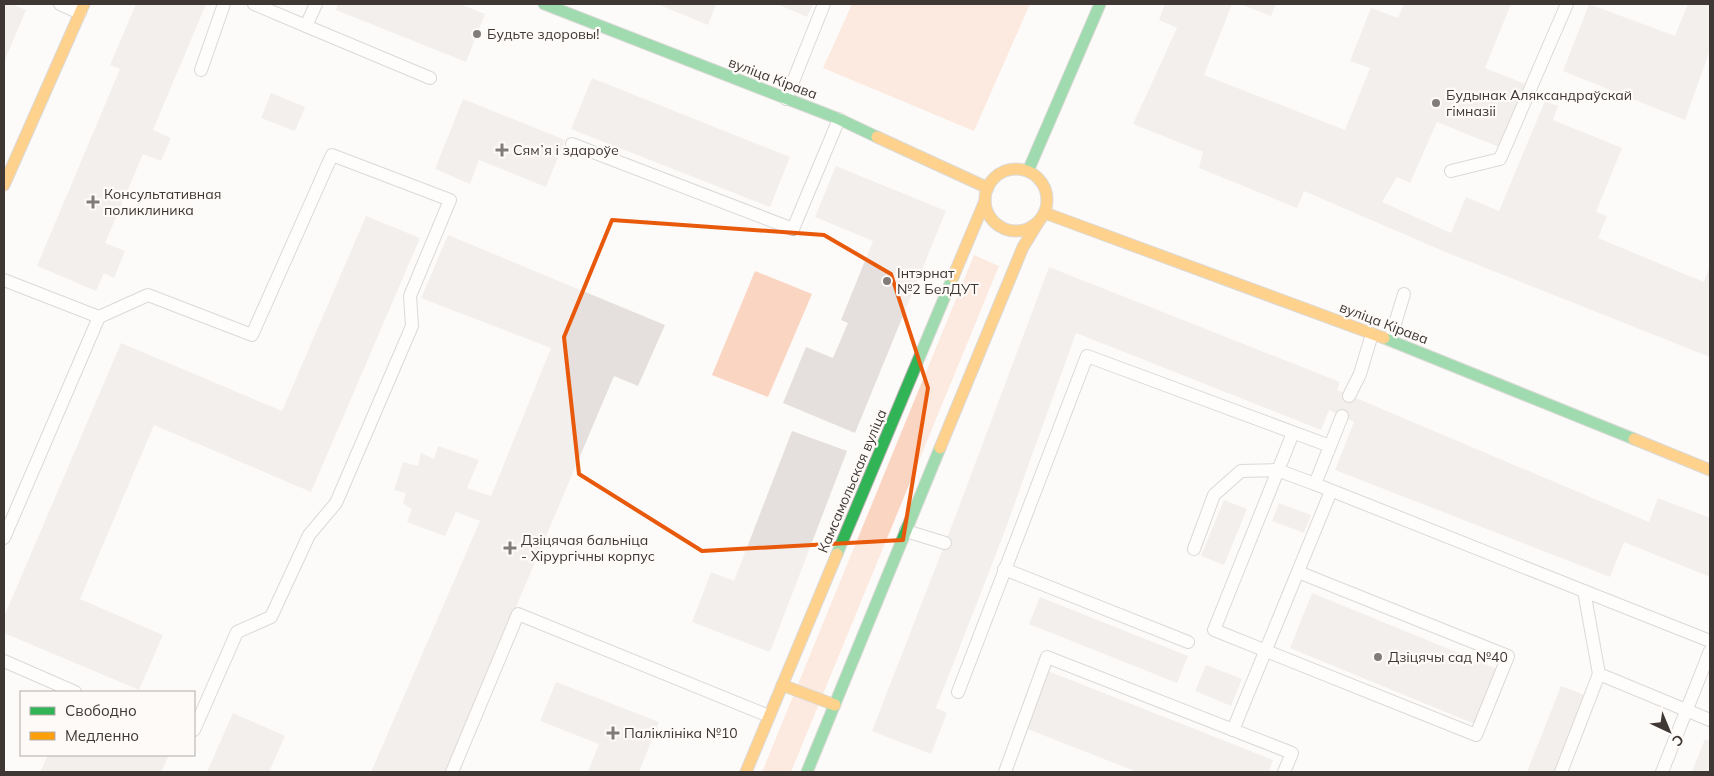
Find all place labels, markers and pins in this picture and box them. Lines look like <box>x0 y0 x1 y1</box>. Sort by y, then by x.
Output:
place label: Будьте здоровы! <box>487 25 599 43</box>
marker: Будьте здоровы! <box>471 28 483 40</box>
place label: Будынак Аляксандраўскай гімназіі <box>1446 86 1632 120</box>
marker: Будынак Аляксандраўскай гімназіі <box>1430 97 1442 109</box>
place label: Сямʼя і здароўе <box>513 141 619 159</box>
marker: Сямʼя і здароўе <box>495 143 509 157</box>
place label: Консультативная поликлиника <box>104 185 221 219</box>
marker: Консультативная поликлиника <box>86 195 100 209</box>
place label: Інтэрнат №2 БелДУТ <box>897 264 979 298</box>
marker: Інтэрнат №2 БелДУТ <box>881 275 893 287</box>
place label: Дзіцячая бальніца - Хірургічны корпус <box>521 531 655 565</box>
marker: Дзіцячая бальніца - Хірургічны корпус <box>503 541 517 555</box>
place label: Дзіцячы сад №40 <box>1388 648 1508 666</box>
marker: Дзіцячы сад №40 <box>1372 651 1384 663</box>
place label: Паліклініка №10 <box>624 724 738 742</box>
marker: Паліклініка №10 <box>606 726 620 740</box>

